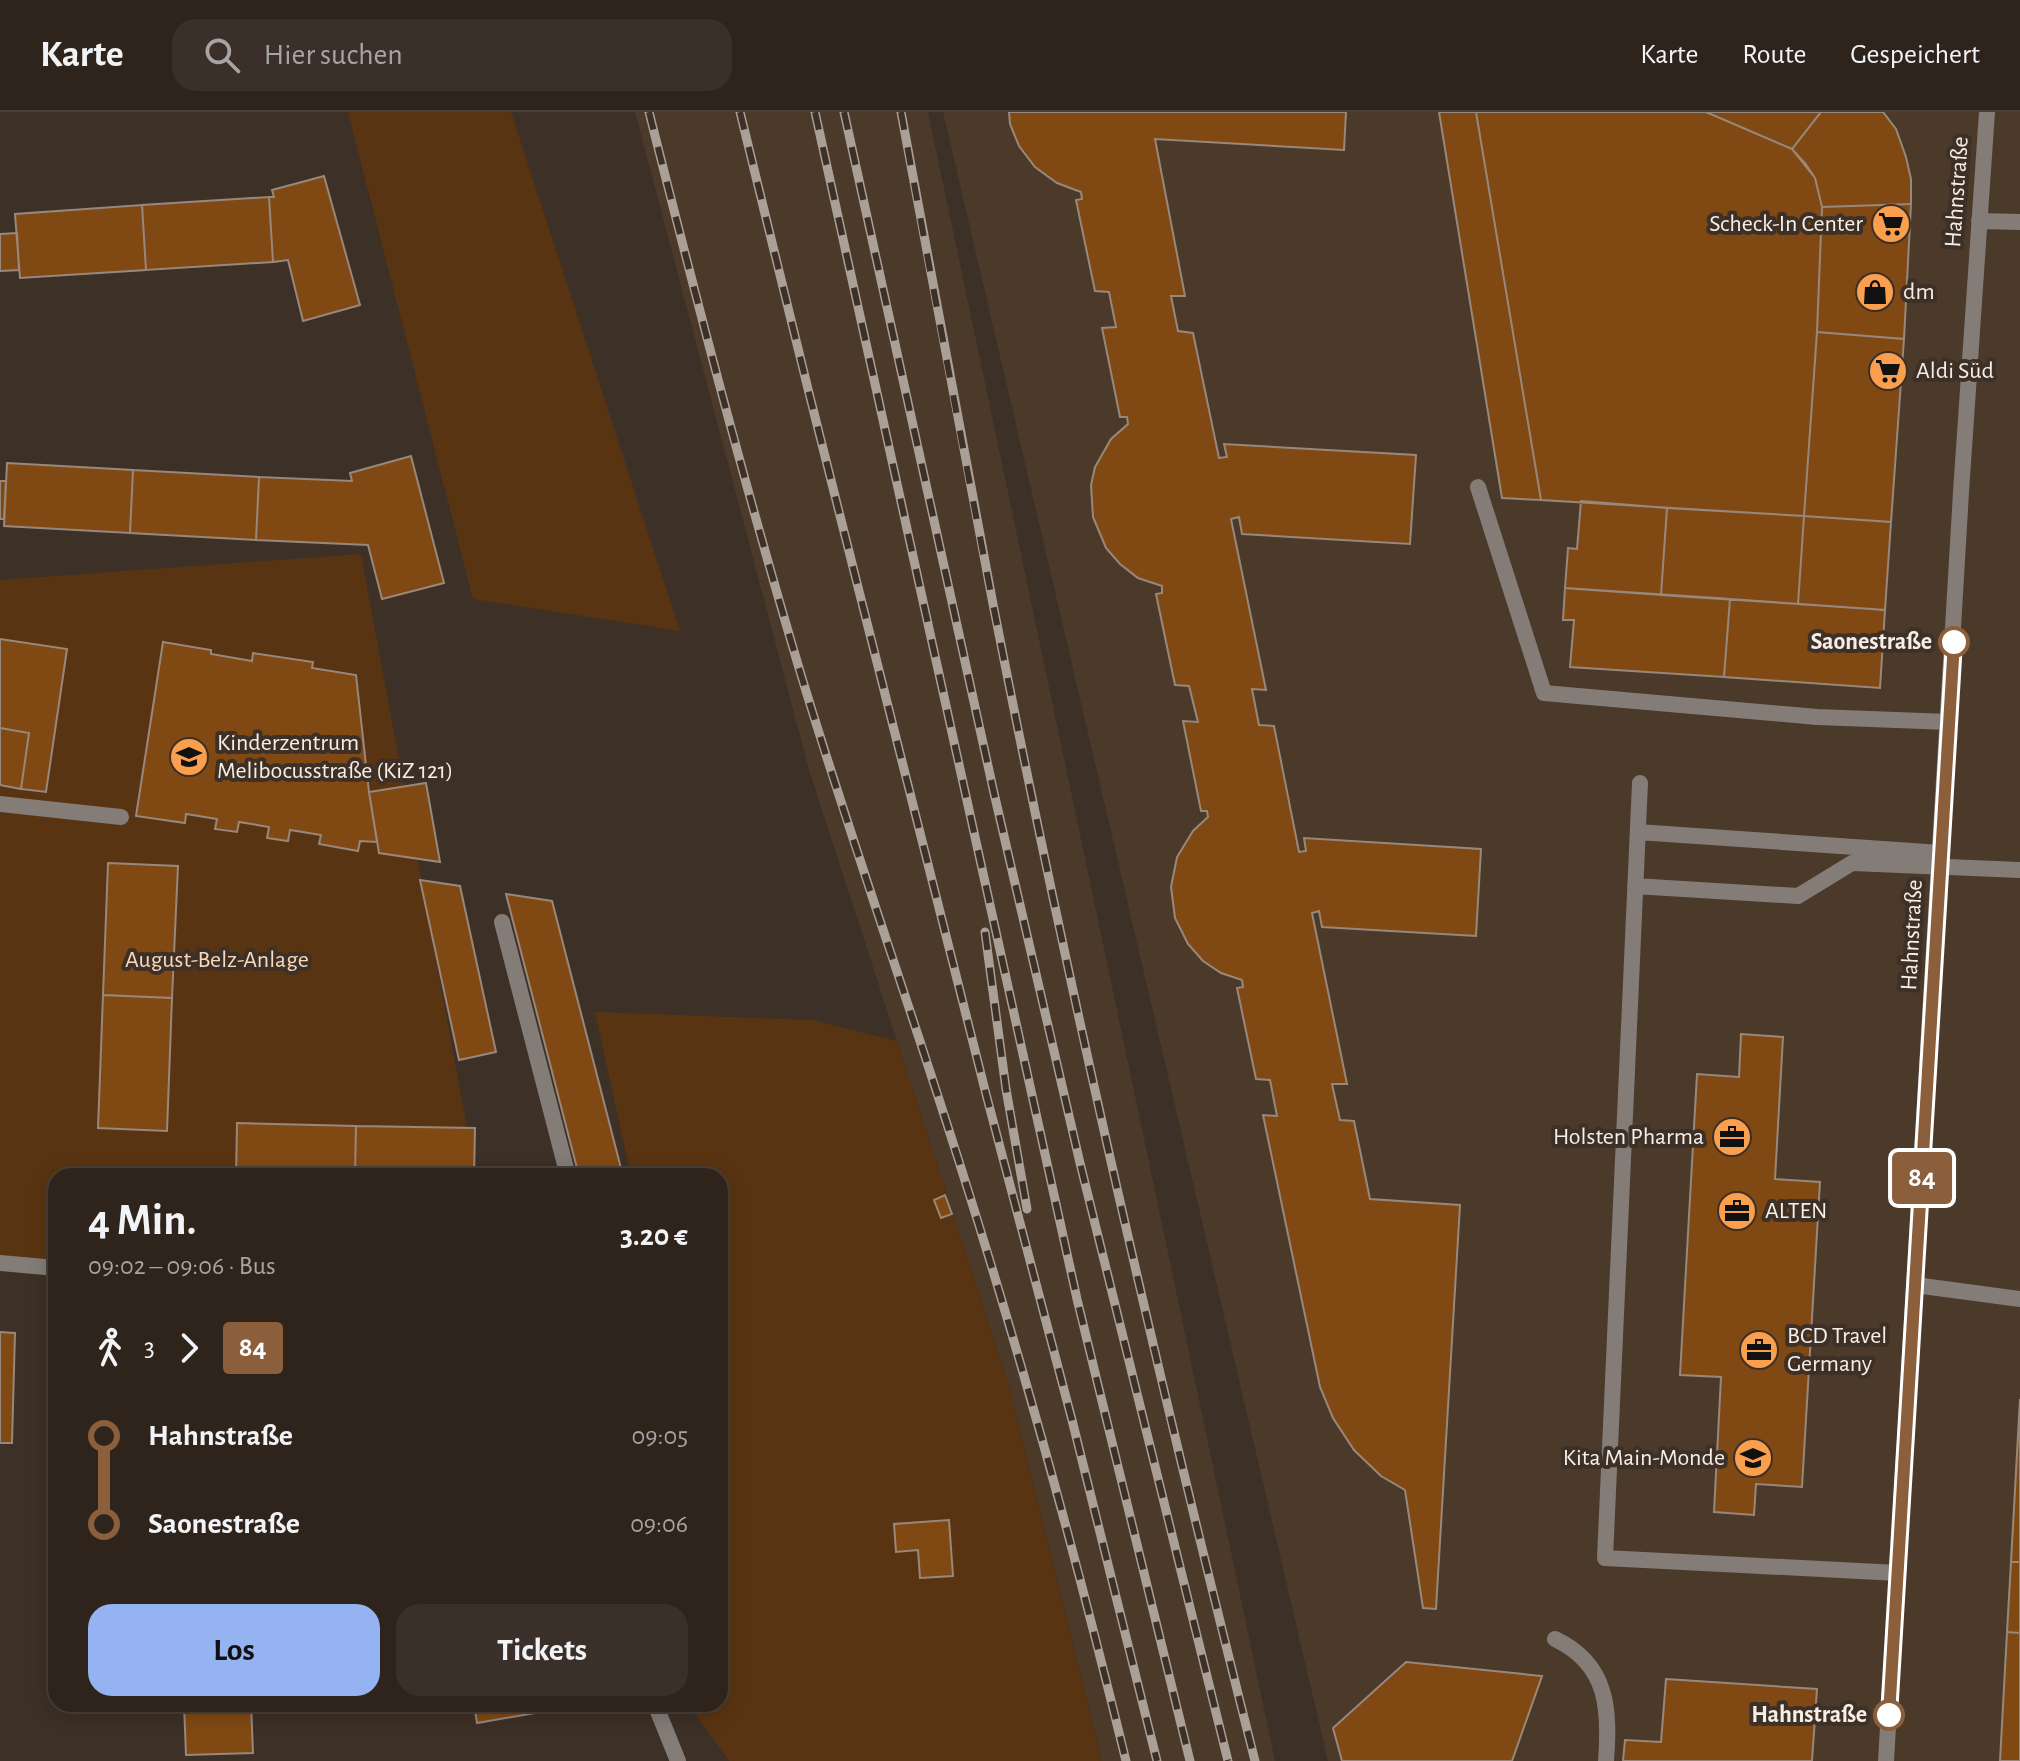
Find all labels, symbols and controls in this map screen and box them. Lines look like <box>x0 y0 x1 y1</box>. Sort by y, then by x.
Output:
search box <box>172 19 732 91</box>
icon: search <box>200 33 244 77</box>
text: Karte <box>40 36 124 74</box>
text: Hier suchen <box>264 40 403 70</box>
text: Karte <box>1640 41 1698 69</box>
text: Route <box>1742 41 1806 69</box>
text: Gespeichert <box>1850 41 1980 69</box>
street label: Hahnstraße <box>1941 136 1973 248</box>
supermarket icon: Scheck-In Center <box>1870 203 1912 245</box>
place label: Scheck-In Center <box>1709 212 1863 236</box>
shop icon: dm <box>1854 271 1896 313</box>
place label: dm <box>1903 280 1935 304</box>
supermarket icon: Aldi Süd <box>1867 350 1909 392</box>
place label: Aldi Süd <box>1916 359 1994 383</box>
marker: Saonestraße <box>1939 627 1969 657</box>
place label: Saonestraße <box>1810 630 1932 654</box>
place label: Kinderzentrum Melibocusstraße (KiZ 121) <box>217 731 453 783</box>
school or university icon: Kinderzentrum Melibocusstraße (KiZ 121) <box>168 736 210 778</box>
street label: Hahnstraße <box>1897 879 1927 991</box>
park label: August-Belz-Anlage <box>125 948 309 972</box>
office icon: Holsten Pharma <box>1711 1116 1753 1158</box>
place label: Holsten Pharma <box>1553 1125 1704 1149</box>
line badge: 84 <box>1886 1152 1958 1204</box>
text: 84 <box>1908 1164 1936 1192</box>
office icon: ALTEN <box>1716 1190 1758 1232</box>
text: 4 Min. <box>88 1199 197 1243</box>
place label: ALTEN <box>1765 1199 1827 1223</box>
text: 3.20 € <box>620 1221 688 1251</box>
text: 09:02 – 09:06 · Bus <box>88 1253 276 1279</box>
place label: BCD Travel Germany <box>1787 1324 1887 1376</box>
icon: walk <box>88 1326 132 1370</box>
icon: forward <box>167 1326 211 1370</box>
office icon: BCD Travel Germany <box>1738 1329 1780 1371</box>
text: 84 <box>239 1334 267 1362</box>
text: 3 <box>144 1335 155 1361</box>
text: Hahnstraße <box>148 1421 293 1451</box>
text: 09:05 <box>632 1423 688 1449</box>
school or university icon: Kita Main-Monde <box>1732 1437 1774 1479</box>
place label: Kita Main-Monde <box>1563 1446 1725 1470</box>
text: Saonestraße <box>148 1509 300 1539</box>
text: 09:06 <box>630 1511 688 1537</box>
button: Los <box>88 1604 380 1696</box>
button: Tickets <box>396 1604 688 1696</box>
marker: Hahnstraße <box>1874 1700 1904 1730</box>
place label: Hahnstraße <box>1751 1703 1867 1727</box>

